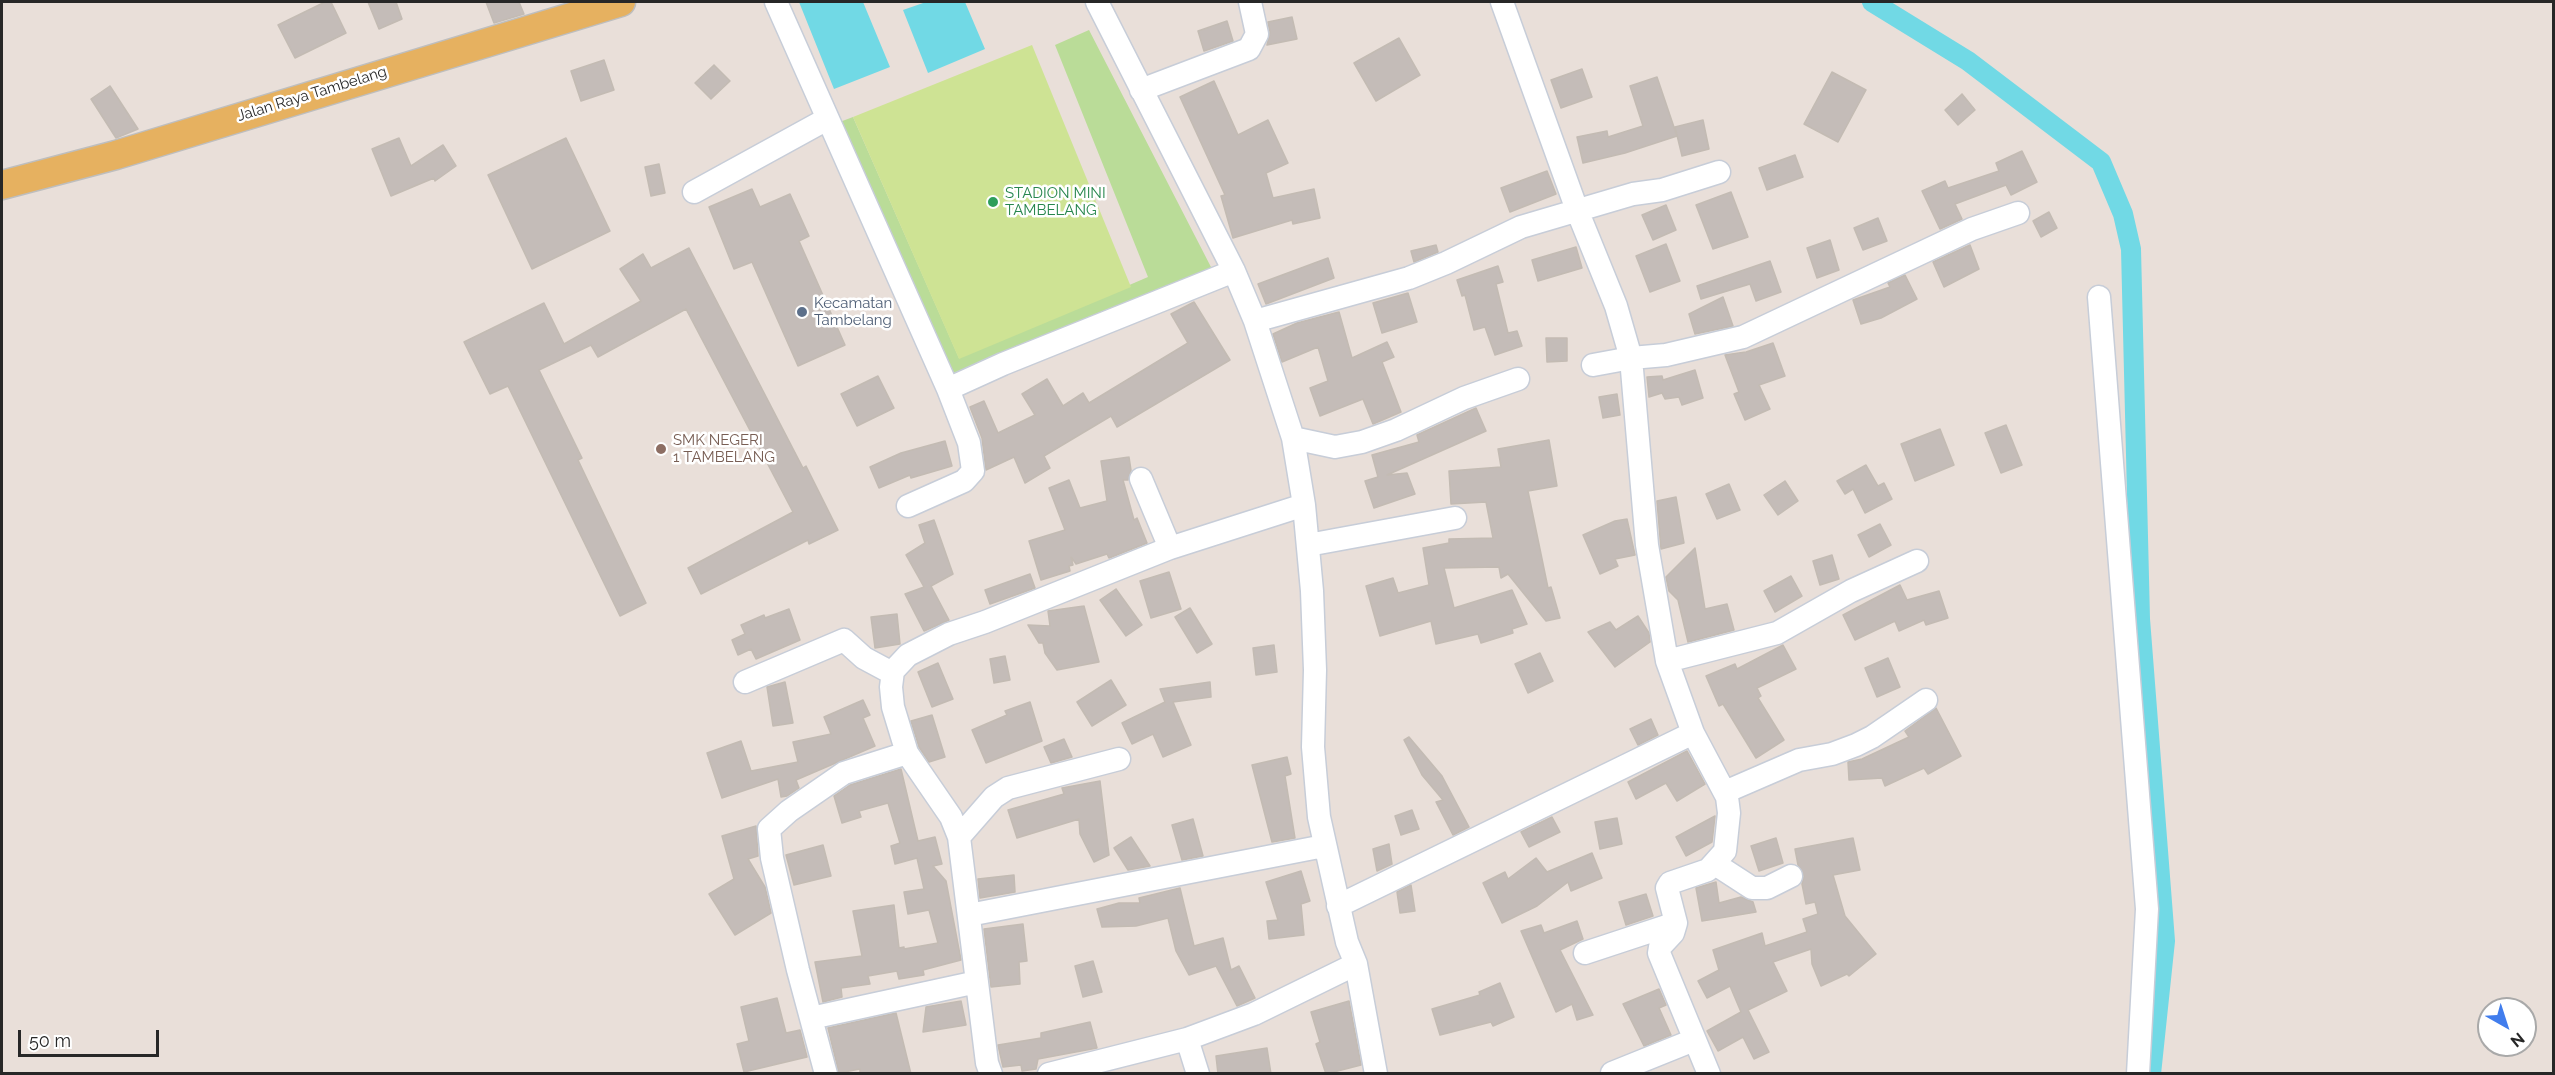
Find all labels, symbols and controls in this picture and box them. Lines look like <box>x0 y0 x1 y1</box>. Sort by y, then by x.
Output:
street label: Jalan Raya Tambelang <box>235 63 389 125</box>
place label: STADION MINI TAMBELANG <box>1005 184 1106 219</box>
marker: STADION MINI TAMBELANG <box>986 195 1000 209</box>
place label: Kecamatan Tambelang <box>814 294 892 329</box>
marker: Kecamatan Tambelang <box>795 305 809 319</box>
place label: SMK NEGERI 1 TAMBELANG <box>673 431 775 466</box>
marker: SMK NEGERI 1 TAMBELANG <box>654 442 668 456</box>
north arrow <box>2477 997 2537 1057</box>
scale bar <box>21 1018 162 1056</box>
text: N <box>2507 1029 2528 1051</box>
text: 50 m <box>29 1030 71 1051</box>

